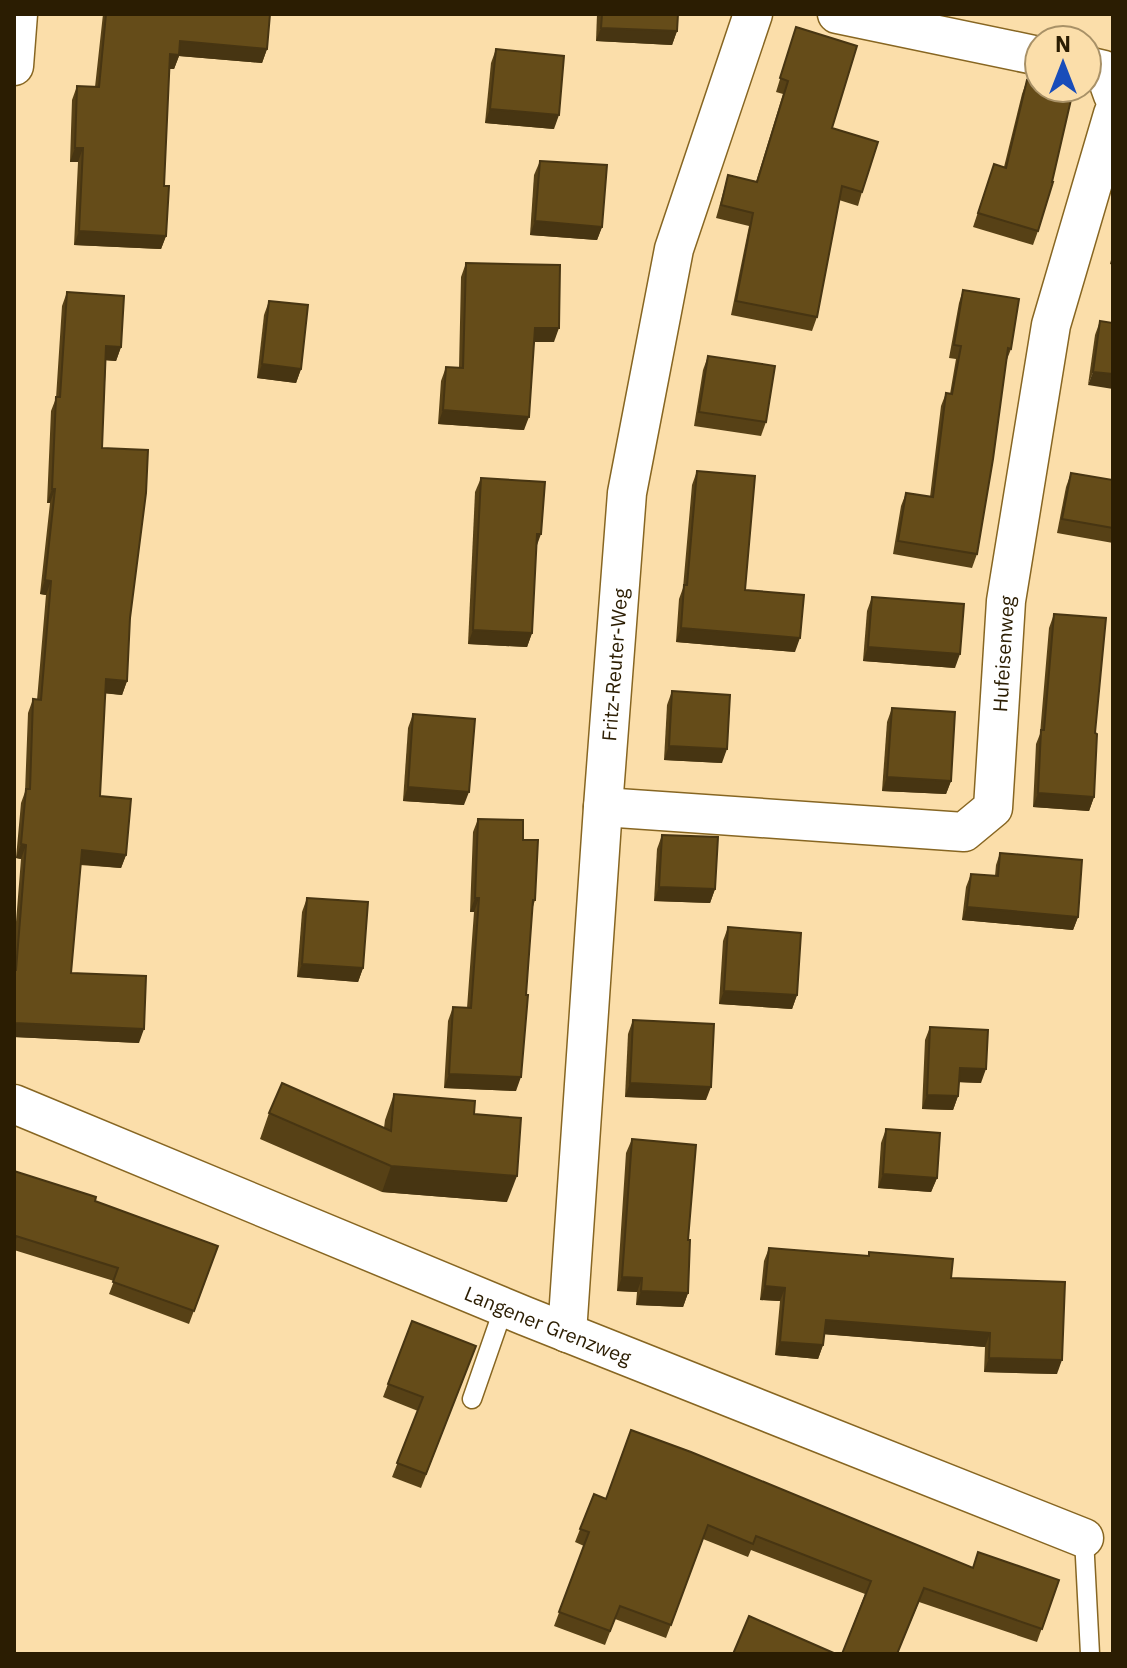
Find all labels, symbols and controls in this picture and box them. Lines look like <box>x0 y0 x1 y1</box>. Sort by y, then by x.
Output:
north arrow <box>1023 24 1103 104</box>
text: N <box>1055 29 1071 58</box>
street label: Fritz-Reuter-Weg <box>595 587 633 742</box>
street label: Hufeisenweg <box>986 593 1020 713</box>
street label: Langener Grenzweg <box>461 1279 636 1371</box>

